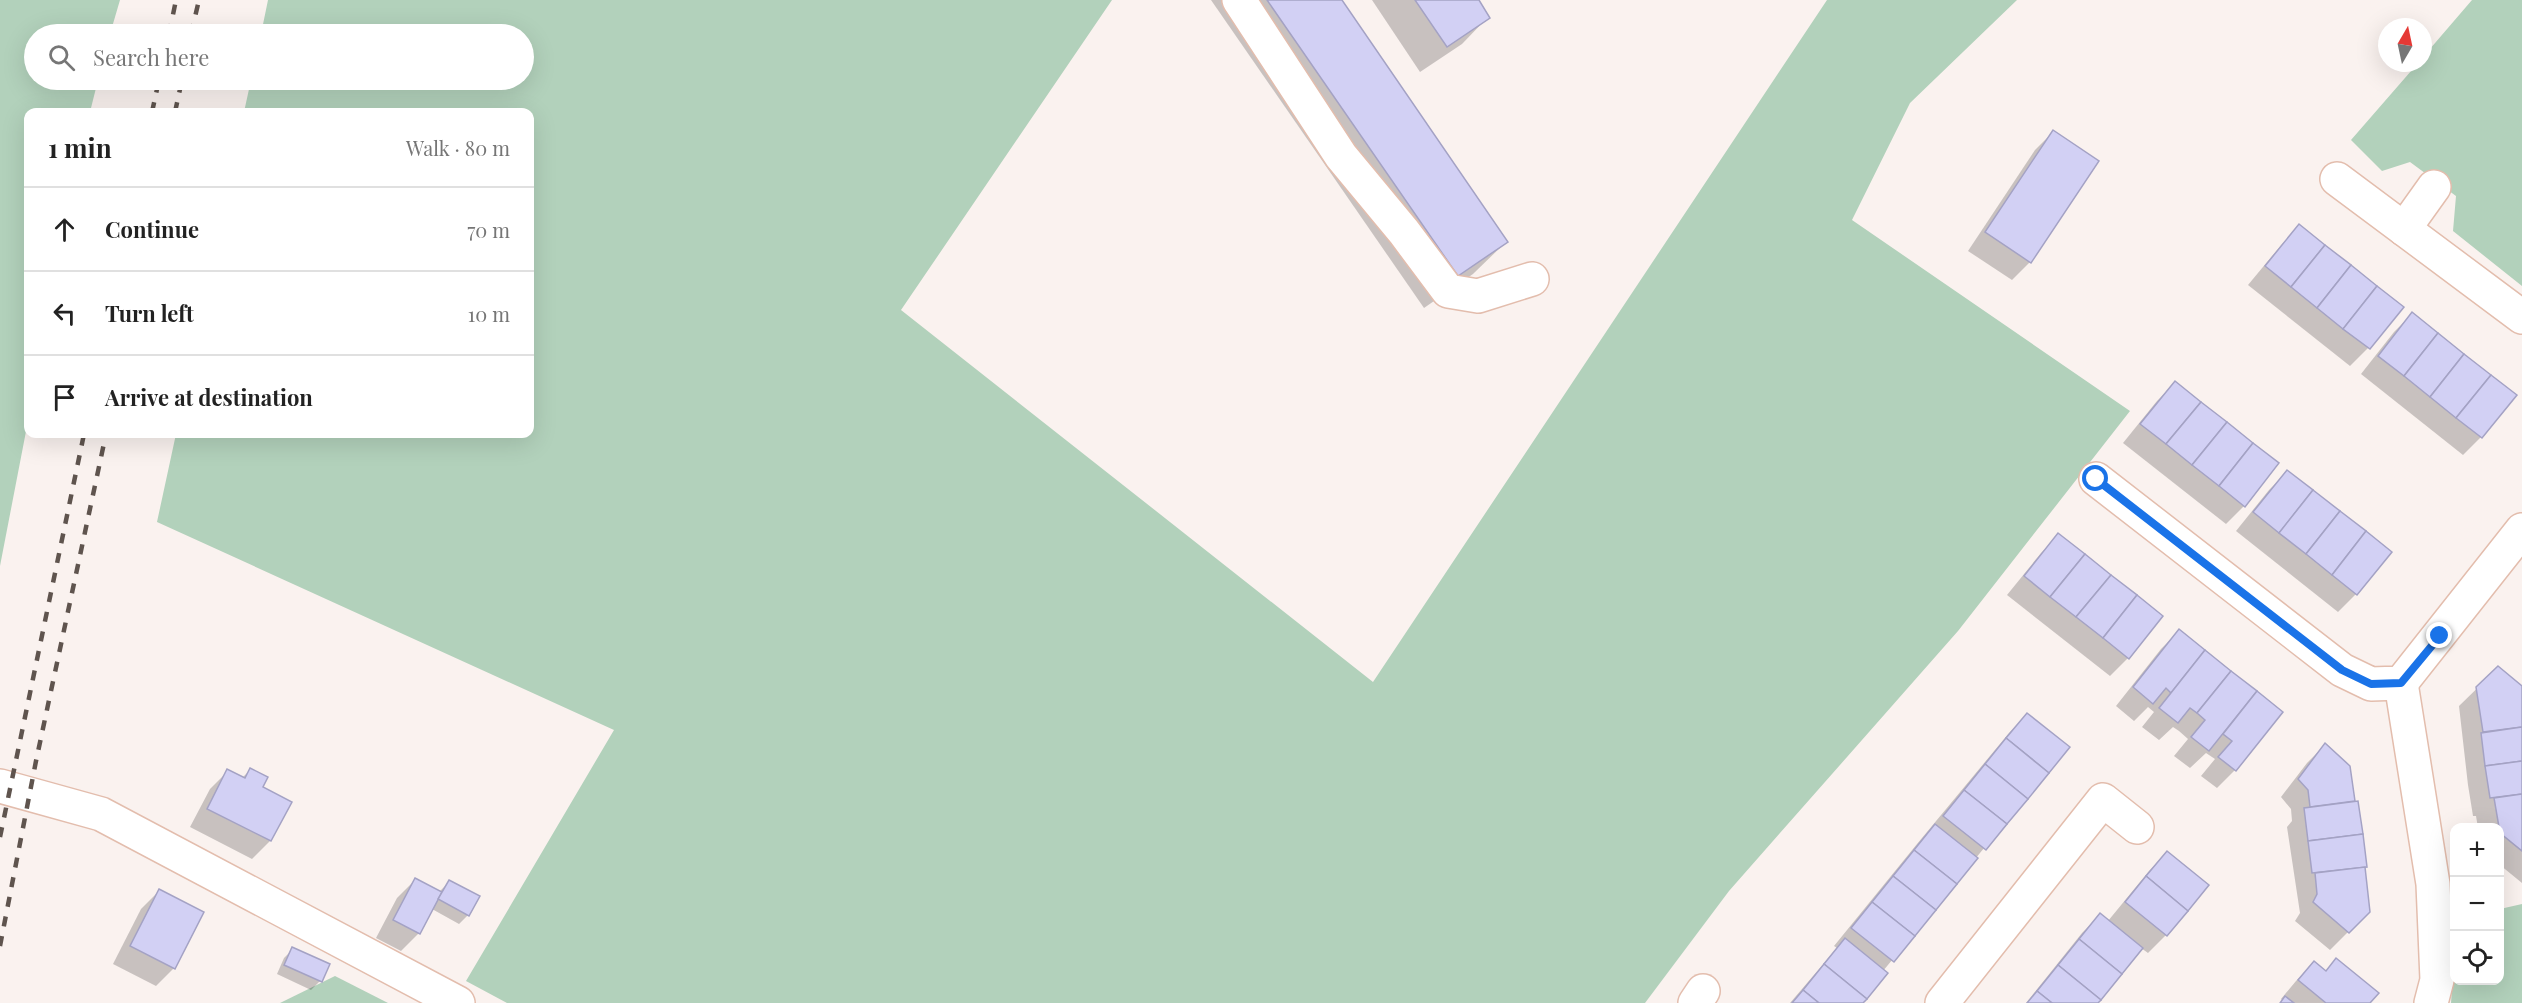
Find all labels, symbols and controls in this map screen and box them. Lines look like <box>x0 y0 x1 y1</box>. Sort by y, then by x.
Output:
north arrow <box>2378 18 2432 72</box>
search box <box>24 24 534 90</box>
icon: search <box>45 41 78 74</box>
text: Search here <box>93 42 209 72</box>
text: 1 min <box>48 130 112 165</box>
text: Walk · 80 m <box>406 134 510 161</box>
icon: ahead <box>48 213 81 246</box>
text: Continue <box>105 214 199 244</box>
text: 70 m <box>467 216 510 243</box>
icon: left <box>48 297 81 330</box>
text: Turn left <box>105 298 194 328</box>
text: 10 m <box>468 300 510 327</box>
icon: arrive <box>48 381 81 414</box>
text: Arrive at destination <box>105 382 313 412</box>
route start <box>2082 465 2108 491</box>
route end <box>2426 622 2452 648</box>
map controls <box>2450 823 2504 985</box>
button: + <box>2450 823 2504 877</box>
button: − <box>2450 877 2504 931</box>
button: locate <box>2450 931 2504 985</box>

